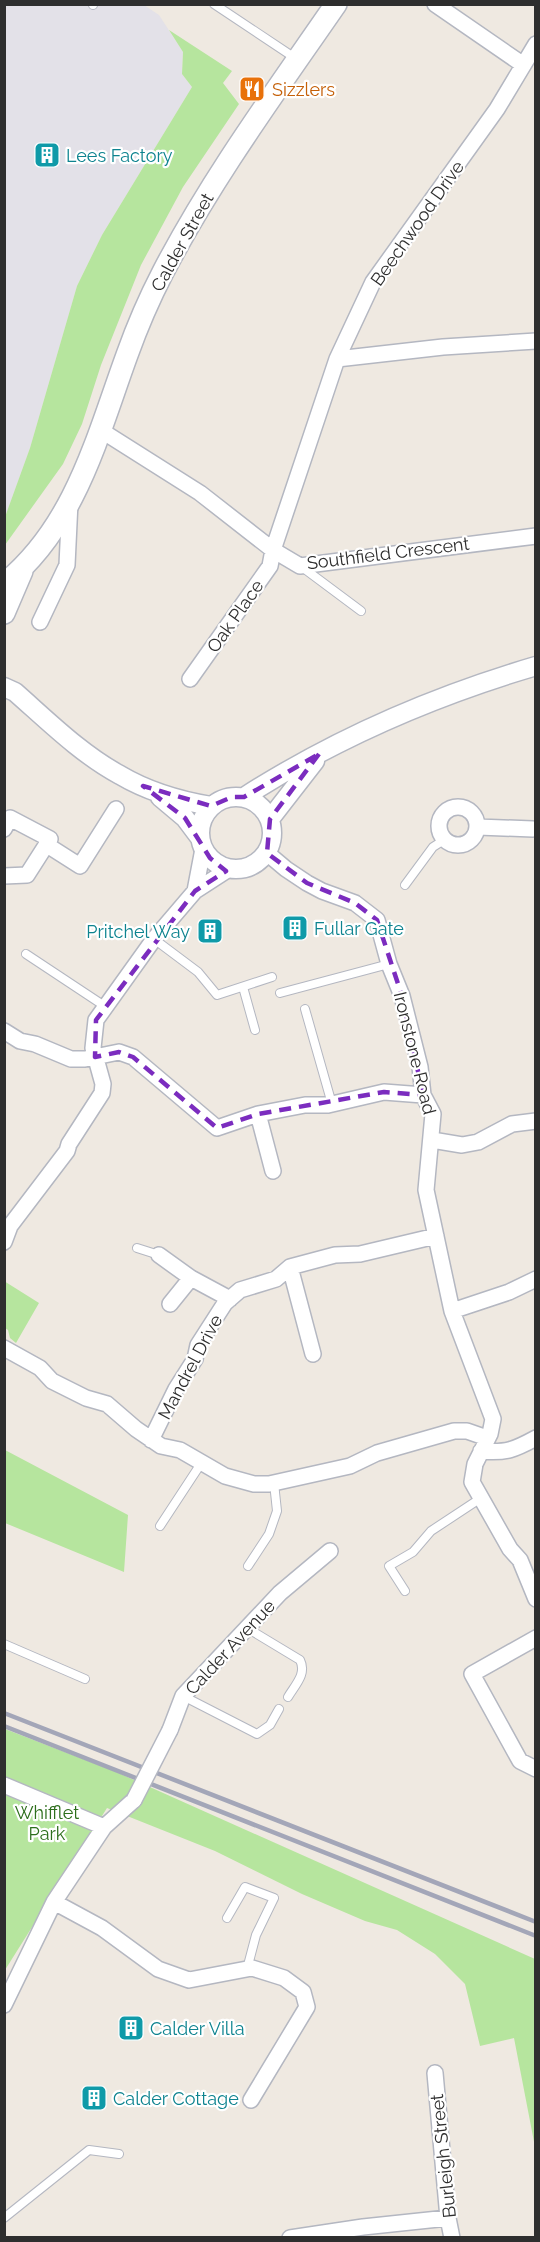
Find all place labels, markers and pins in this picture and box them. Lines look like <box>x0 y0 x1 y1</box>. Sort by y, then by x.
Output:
restaurant icon: Sizzlers <box>237 74 267 104</box>
place label: Sizzlers <box>272 79 335 100</box>
building icon: Lees Factory <box>32 140 62 170</box>
place label: Lees Factory <box>66 145 173 166</box>
building icon: Fullar Gate <box>280 913 310 943</box>
building icon: Pritchel Way <box>195 916 225 946</box>
place label: Fullar Gate <box>314 918 404 939</box>
place label: Pritchel Way <box>86 921 190 942</box>
building icon: Calder Villa <box>116 2013 146 2043</box>
place label: Calder Villa <box>150 2018 244 2039</box>
building icon: Calder Cottage <box>79 2083 109 2113</box>
place label: Calder Cottage <box>113 2088 239 2109</box>

